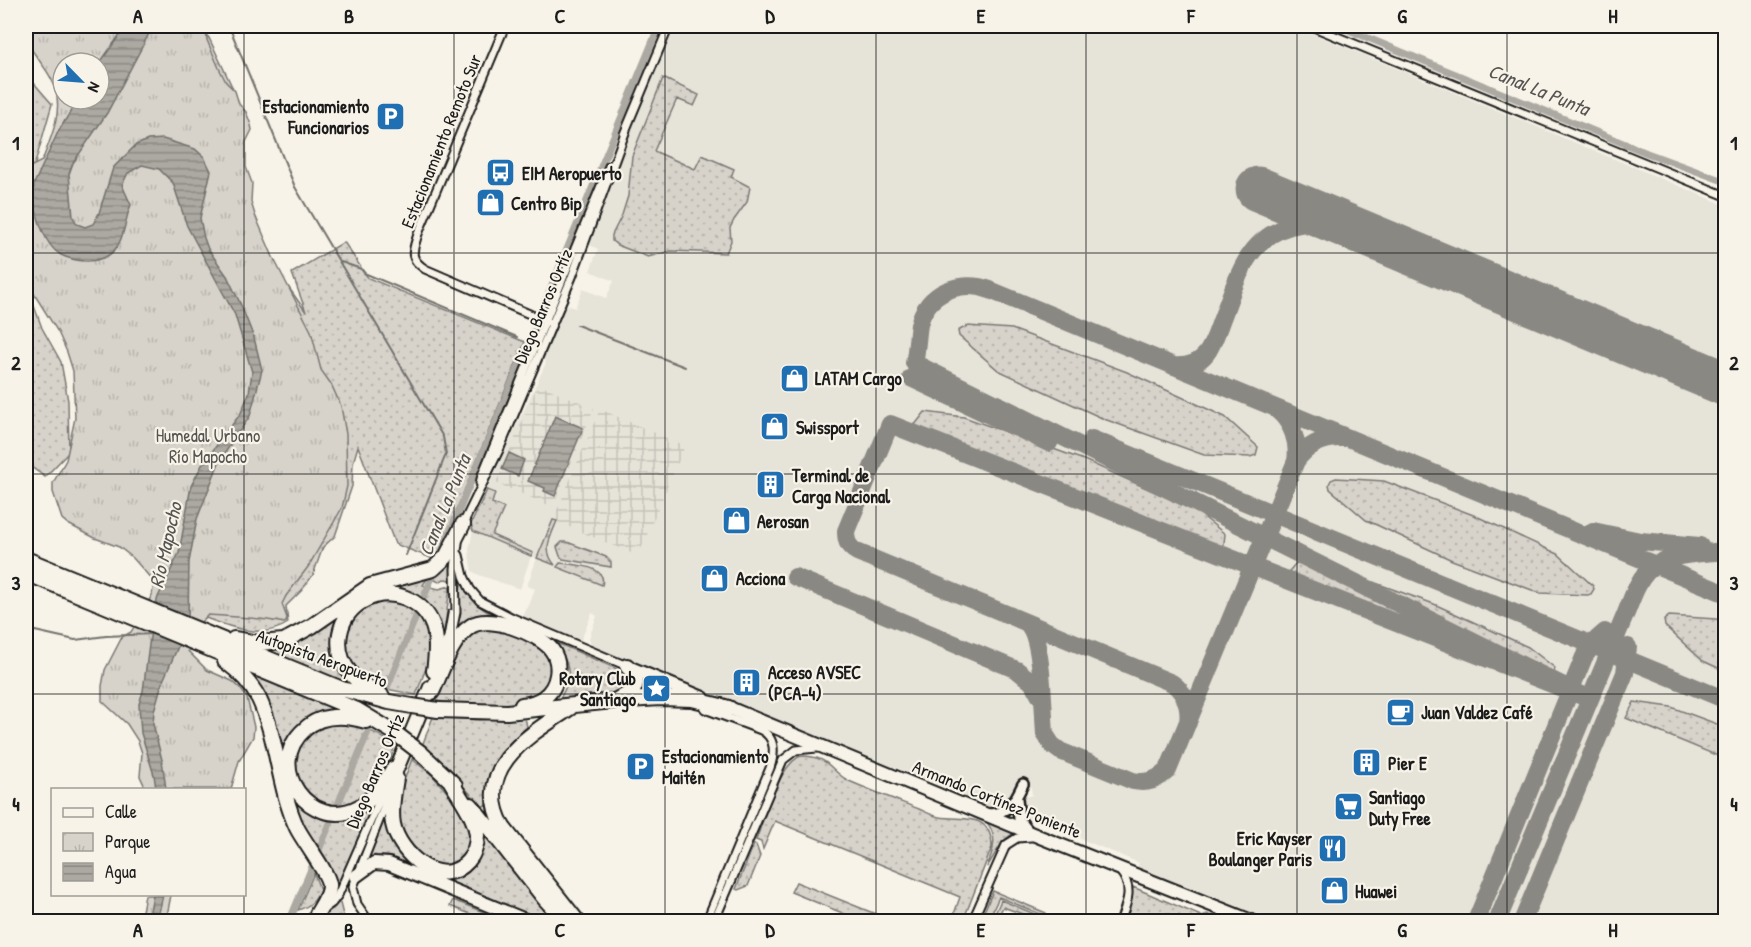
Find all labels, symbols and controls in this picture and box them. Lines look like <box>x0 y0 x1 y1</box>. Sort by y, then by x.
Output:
text: A <box>133 2 143 29</box>
text: B <box>344 2 354 29</box>
text: C <box>555 2 566 29</box>
text: D <box>765 2 775 29</box>
text: E <box>977 2 986 29</box>
text: F <box>1186 2 1196 29</box>
text: G <box>1397 2 1407 29</box>
text: H <box>1608 2 1618 29</box>
street label: Estacionamiento Remoto Sur <box>395 50 487 232</box>
north arrow <box>51 51 111 111</box>
water label: Canal La Punta <box>1484 56 1596 122</box>
text: N <box>83 79 106 96</box>
place label: Estacionamiento Funcionarios <box>262 94 370 140</box>
parking icon: Estacionamiento Funcionarios <box>374 100 406 132</box>
text: 1 <box>12 129 20 156</box>
text: 1 <box>1730 129 1738 156</box>
bus stop icon: EIM Aeropuerto <box>485 157 517 189</box>
place label: EIM Aeropuerto <box>522 161 622 187</box>
shop icon: Centro Bip <box>474 187 506 219</box>
place label: Centro Bip <box>511 191 582 217</box>
street label: Diego Barros Ortíz <box>508 245 579 367</box>
text: 2 <box>11 349 21 376</box>
text: 2 <box>1729 349 1739 376</box>
shop icon: LATAM Cargo <box>778 362 810 394</box>
place label: LATAM Cargo <box>815 366 902 392</box>
shop icon: Swissport <box>759 411 791 443</box>
place label: Swissport <box>796 415 859 441</box>
park label: Humedal Urbano Río Mapocho <box>156 423 260 469</box>
water label: Canal La Punta <box>411 448 477 560</box>
place label: Terminal de Carga Nacional <box>791 463 891 510</box>
building icon: Terminal de Carga Nacional <box>755 469 787 501</box>
water label: Río Mapocho <box>142 498 189 591</box>
shop icon: Aerosan <box>720 505 752 537</box>
place label: Aerosan <box>757 509 809 534</box>
shop icon: Acciona <box>699 562 731 594</box>
place label: Acciona <box>736 566 786 591</box>
text: 3 <box>12 569 21 596</box>
text: 3 <box>1730 569 1739 596</box>
street label: Autopista Aeropuerto <box>253 623 391 693</box>
place label: Acceso AVSEC (PCA-4) <box>768 660 861 706</box>
place label: Rotary Club Santiago <box>559 666 637 713</box>
building icon: Acceso AVSEC (PCA-4) <box>731 666 763 698</box>
place icon: Rotary Club Santiago <box>641 672 673 704</box>
cafe icon: Juan Valdez Café <box>1384 696 1416 728</box>
place label: Juan Valdez Café <box>1421 700 1534 725</box>
street label: Diego Barros Ortíz <box>340 710 411 832</box>
place label: Estacionamiento Maitén <box>662 744 769 790</box>
building icon: Pier E <box>1351 747 1383 779</box>
parking icon: Estacionamiento Maitén <box>625 750 657 782</box>
place label: Pier E <box>1388 751 1428 776</box>
street label: Armando Cortínez Poniente <box>909 754 1085 844</box>
place label: Santiago Duty Free <box>1369 785 1432 832</box>
legend <box>51 788 246 896</box>
text: 4 <box>12 790 20 817</box>
text: 4 <box>1730 790 1738 817</box>
supermarket icon: Santiago Duty Free <box>1332 791 1364 823</box>
text: Calle <box>105 799 137 824</box>
place label: Eric Kayser Boulanger Paris <box>1209 826 1312 873</box>
text: Parque <box>105 829 150 854</box>
restaurant icon: Eric Kayser Boulanger Paris <box>1317 832 1349 864</box>
text: Agua <box>105 859 136 884</box>
shop icon: Huawei <box>1318 875 1350 907</box>
place label: Huawei <box>1355 879 1397 904</box>
text: A <box>133 916 143 943</box>
text: B <box>344 916 354 943</box>
text: C <box>555 916 566 943</box>
text: D <box>765 916 775 943</box>
text: E <box>977 916 986 943</box>
text: F <box>1186 916 1196 943</box>
text: G <box>1397 916 1407 943</box>
text: H <box>1608 916 1618 943</box>

